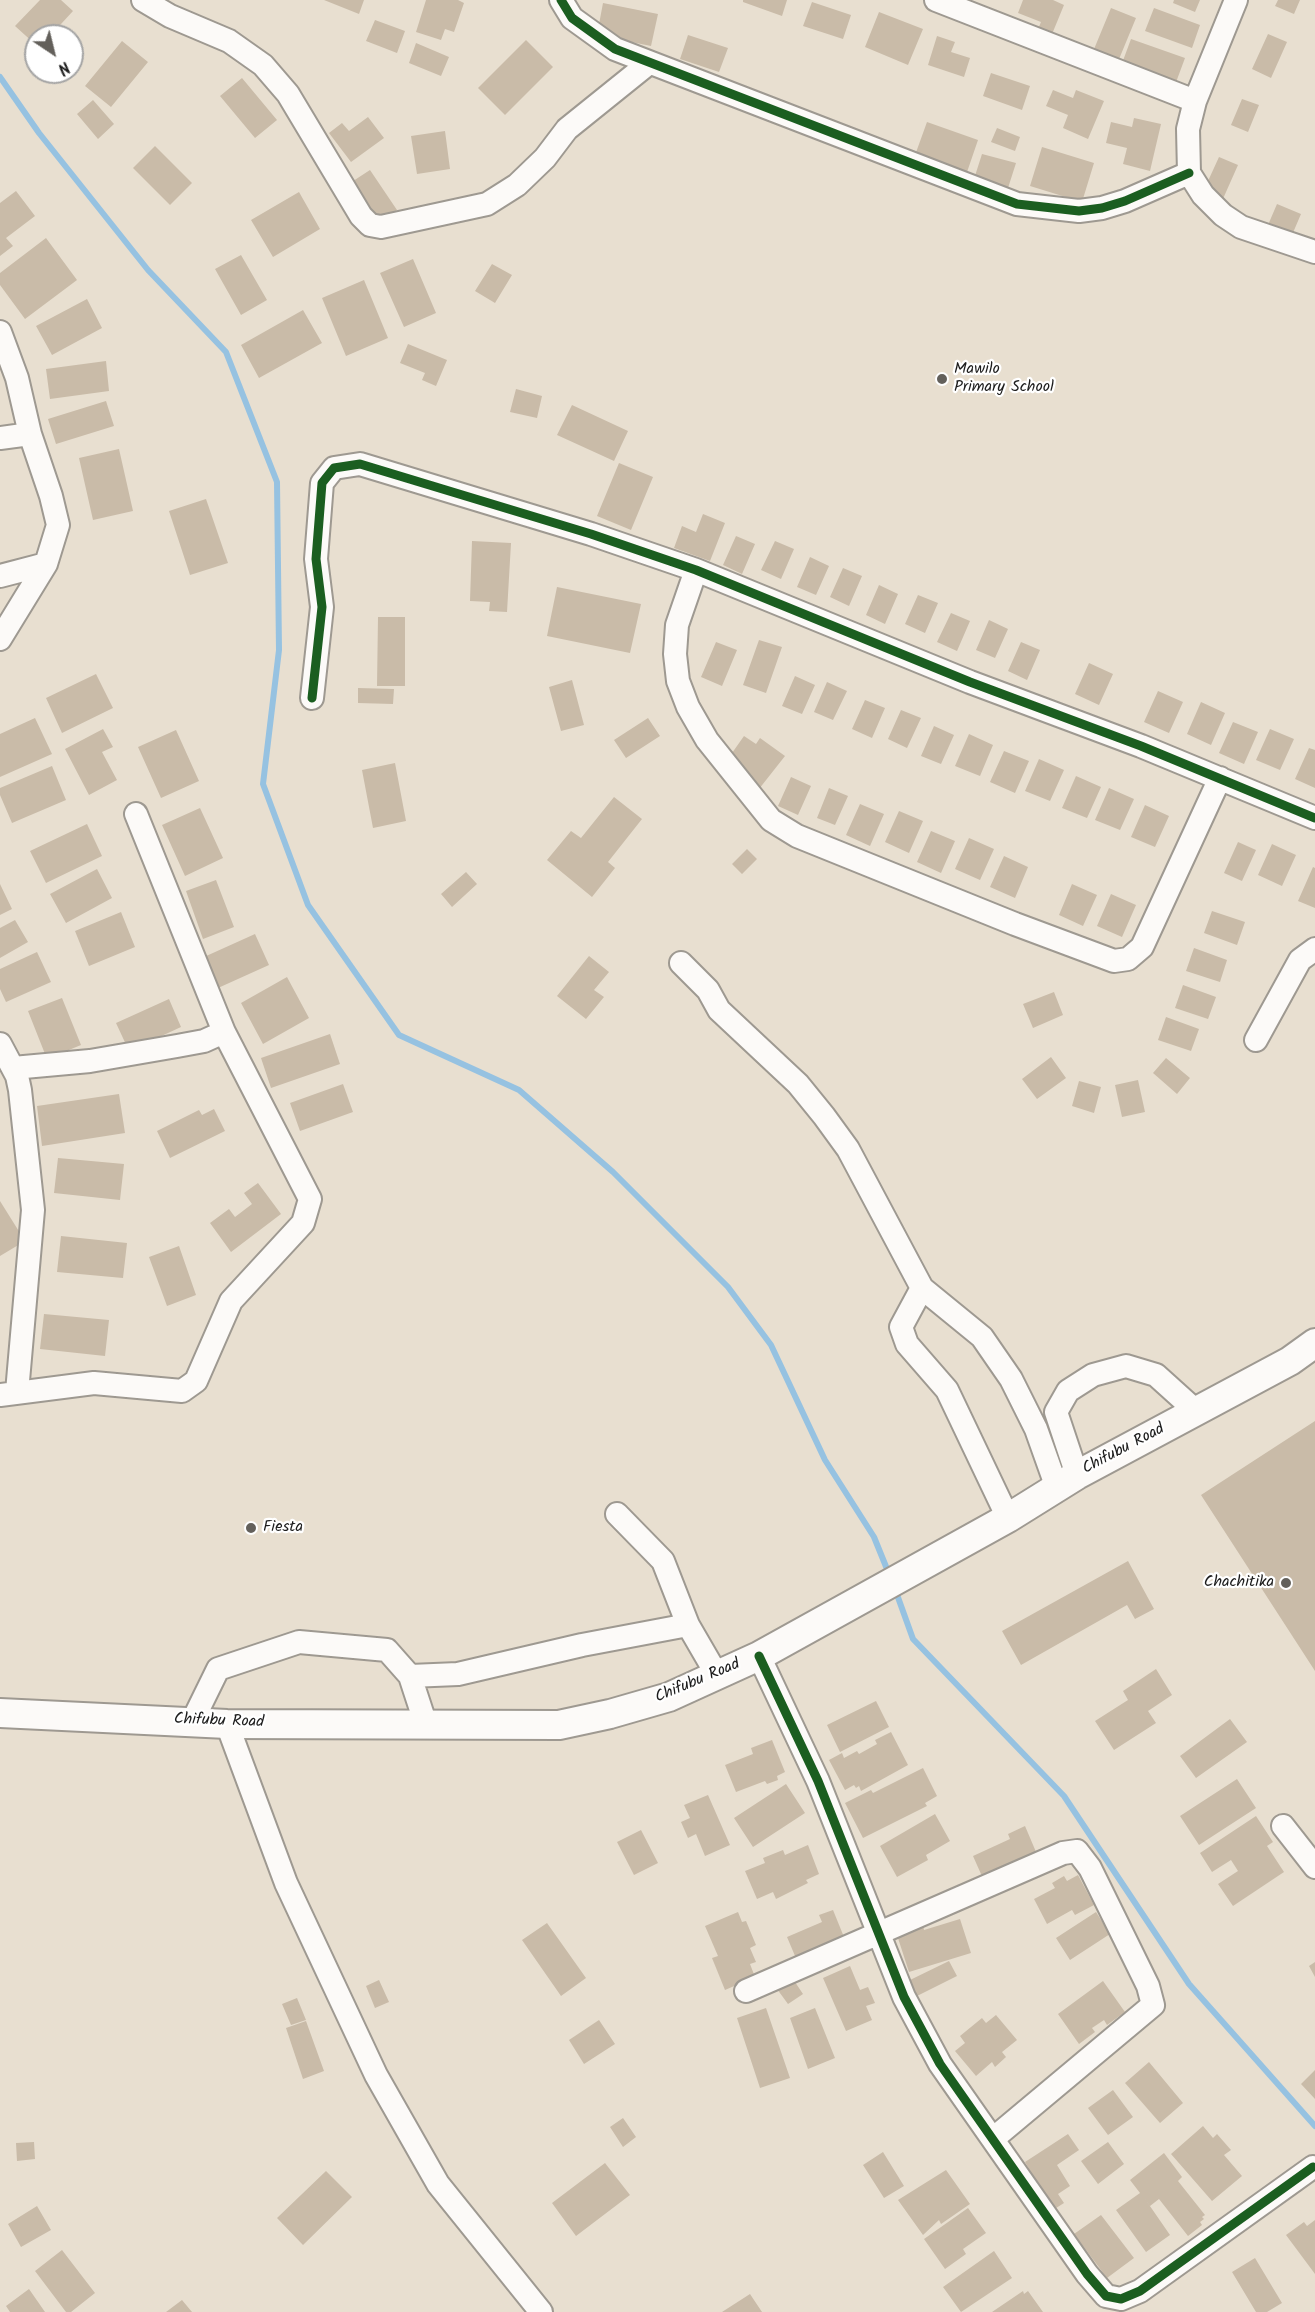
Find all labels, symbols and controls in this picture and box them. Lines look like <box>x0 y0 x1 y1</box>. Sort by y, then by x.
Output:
north arrow <box>24 24 84 84</box>
text: N <box>52 54 75 81</box>
place label: Mawilo Primary School <box>954 360 1054 398</box>
marker: Mawilo Primary School <box>935 372 949 386</box>
street label: Chifubu Road <box>1080 1420 1168 1480</box>
place label: Fiesta <box>263 1518 303 1538</box>
marker: Fiesta <box>244 1521 258 1535</box>
place label: Chachitika <box>1204 1573 1274 1593</box>
marker: Chachitika <box>1279 1576 1293 1590</box>
street label: Chifubu Road <box>653 1656 743 1708</box>
street label: Chifubu Road <box>174 1711 264 1733</box>

